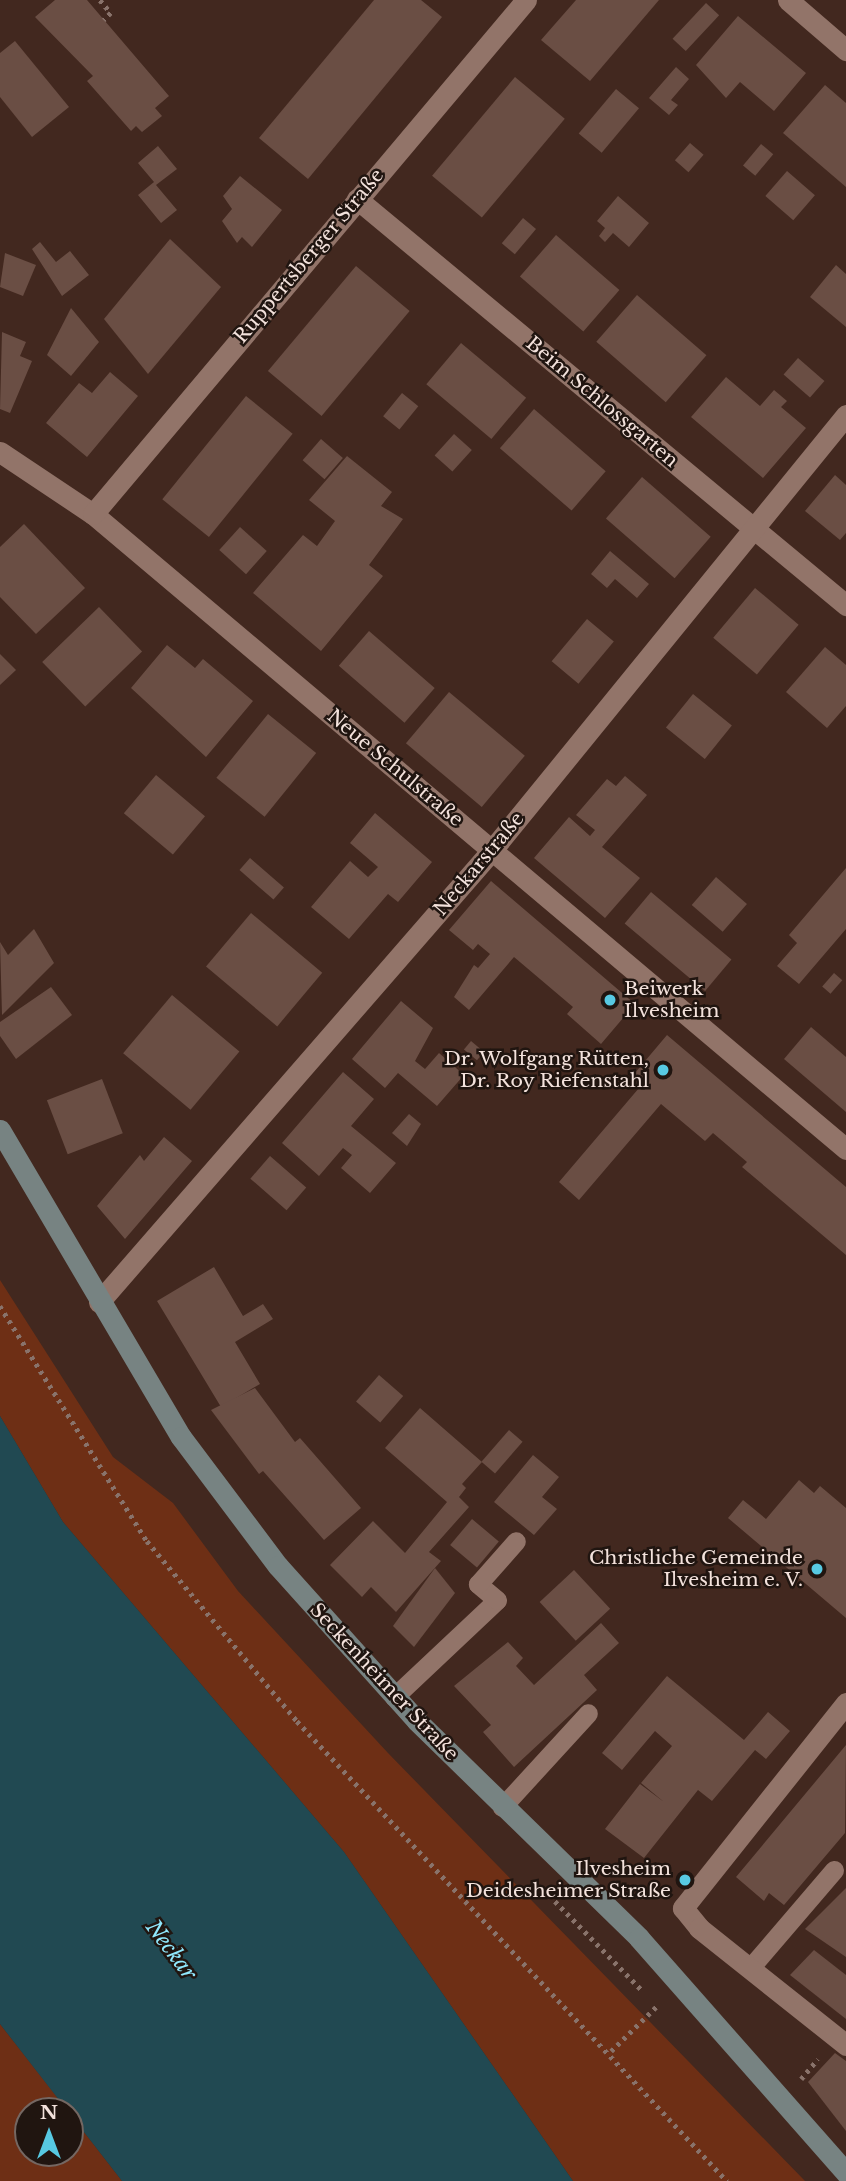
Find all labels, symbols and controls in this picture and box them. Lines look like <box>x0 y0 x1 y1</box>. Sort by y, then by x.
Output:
street label: Ruppertsberger Straße <box>229 164 389 348</box>
street label: Beim Schlossgarten <box>521 332 683 472</box>
street label: Neue Schulstraße <box>322 705 468 831</box>
street label: Neckarstraße <box>429 808 529 920</box>
place label: Beiwerk Ilvesheim <box>624 978 719 1022</box>
marker: Beiwerk Ilvesheim <box>602 992 618 1008</box>
place label: Dr. Wolfgang Rütten, Dr. Roy Riefenstahl <box>443 1048 649 1092</box>
marker: Dr. Wolfgang Rütten, Dr. Roy Riefenstahl <box>655 1062 671 1078</box>
place label: Christliche Gemeinde Ilvesheim e. V. <box>589 1547 803 1591</box>
marker: Christliche Gemeinde Ilvesheim e. V. <box>809 1561 825 1577</box>
street label: Seckenheimer Straße <box>305 1598 463 1766</box>
place label: Ilvesheim Deidesheimer Straße <box>465 1858 671 1902</box>
marker: Ilvesheim Deidesheimer Straße <box>677 1872 693 1888</box>
water label: Neckar <box>140 1915 202 1985</box>
north arrow <box>14 2097 84 2167</box>
text: N <box>40 2101 58 2124</box>

